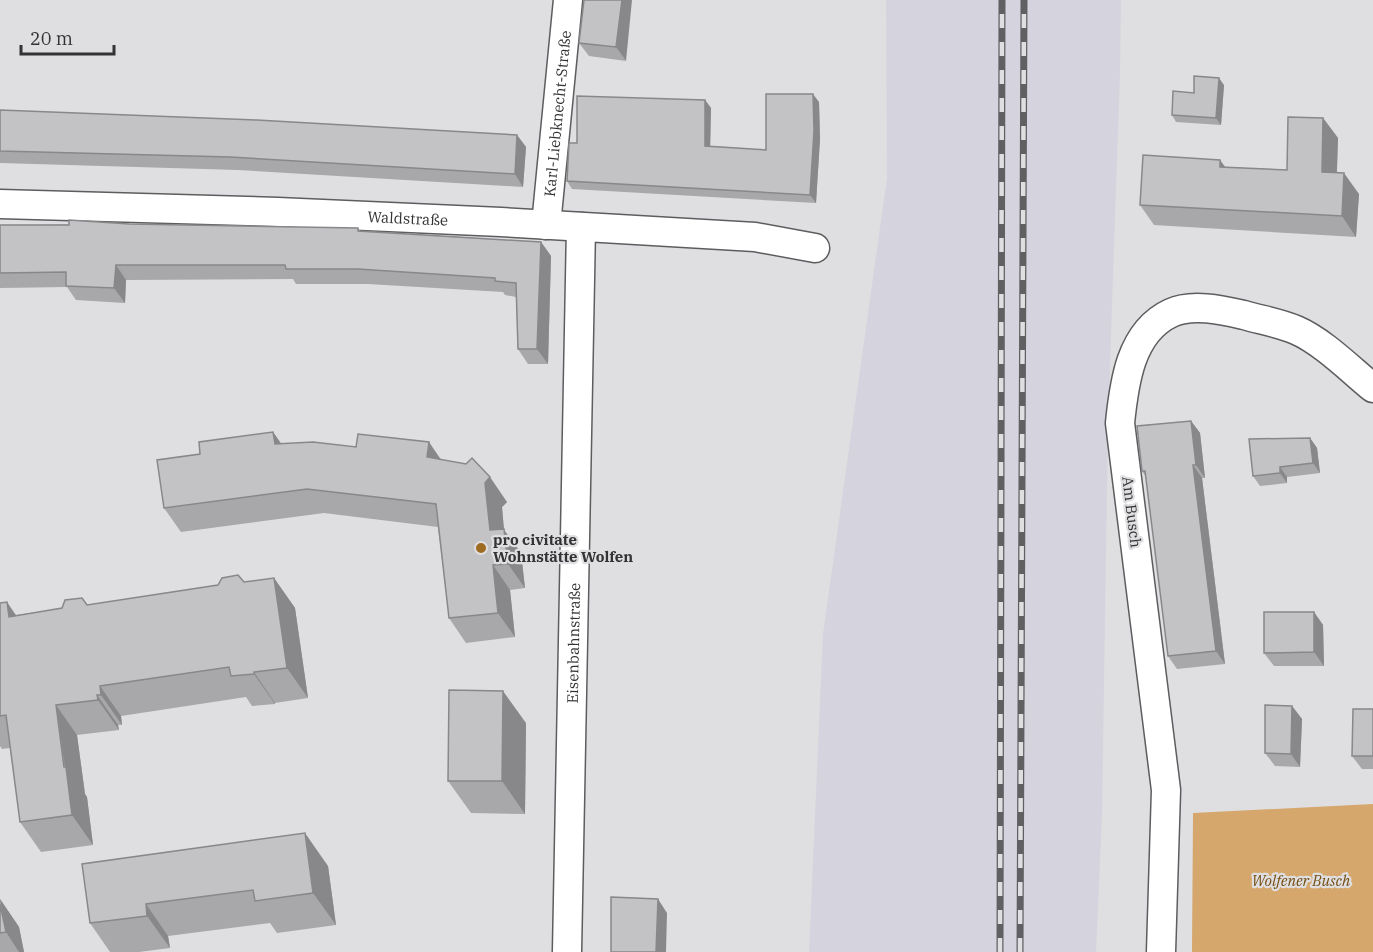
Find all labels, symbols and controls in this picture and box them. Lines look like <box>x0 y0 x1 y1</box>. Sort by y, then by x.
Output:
scale bar <box>21 18 114 56</box>
text: 20 m <box>30 27 73 50</box>
street label: Karl-Liebknecht-Straße <box>539 29 574 198</box>
street label: Waldstraße <box>367 207 448 229</box>
street label: Am Busch <box>1118 475 1146 549</box>
place label: pro civitate Wohnstätte Wolfen <box>493 530 633 566</box>
marker: pro civitate Wohnstätte Wolfen <box>474 541 488 555</box>
street label: Eisenbahnstraße <box>562 583 584 704</box>
park label: Wolfener Busch <box>1252 871 1351 890</box>

